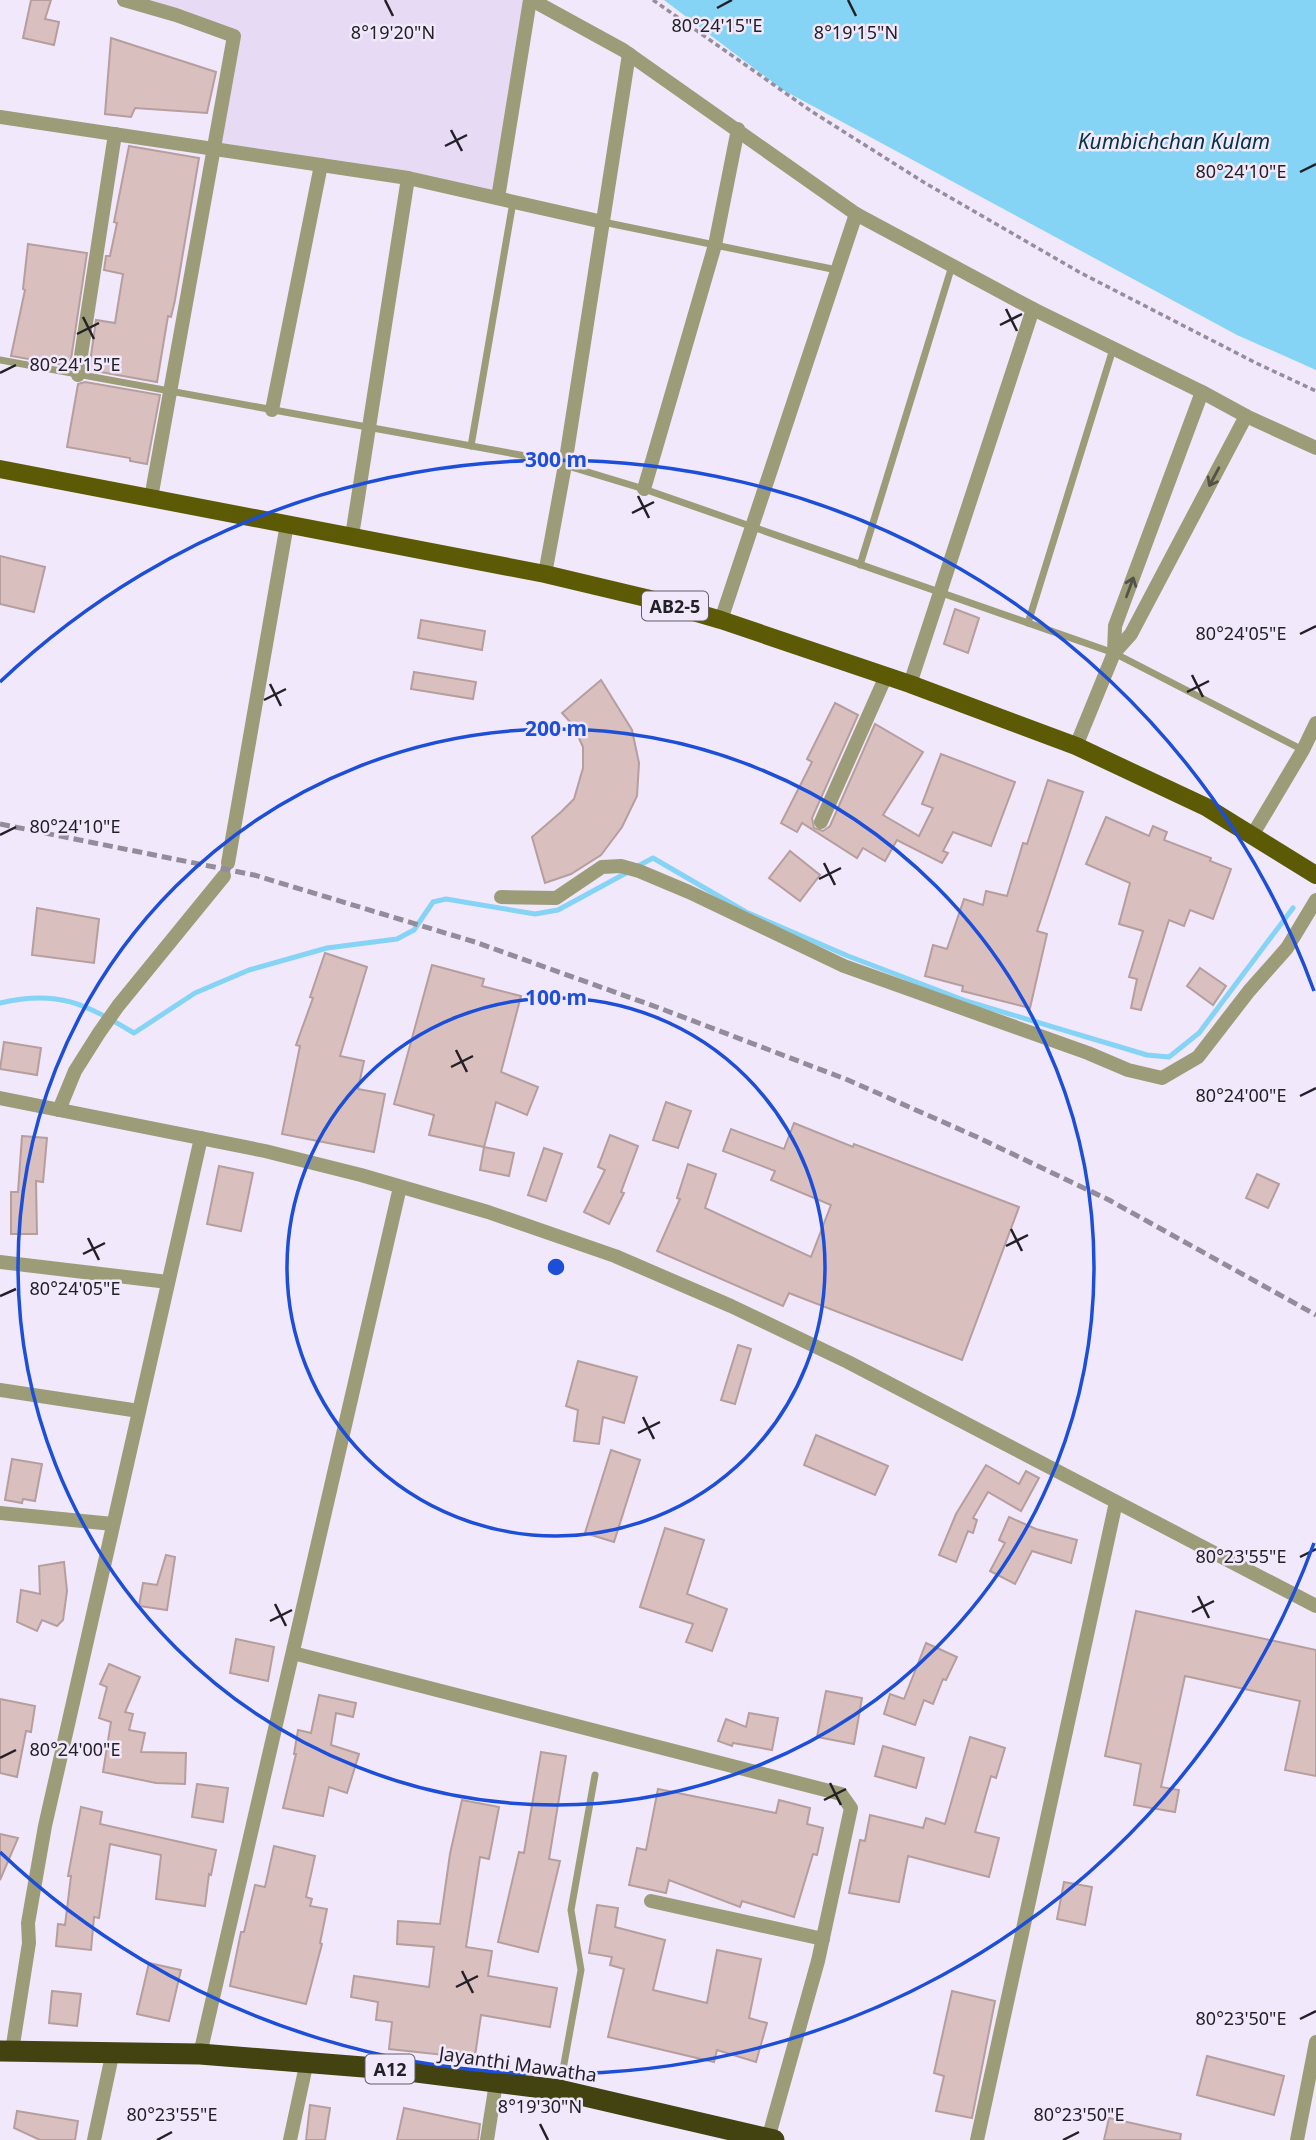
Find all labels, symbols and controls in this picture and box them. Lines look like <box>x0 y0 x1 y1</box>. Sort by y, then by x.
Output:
text: 80°24'15"E <box>672 13 762 37</box>
text: 8°19'20"N <box>351 20 435 44</box>
text: 8°19'15"N <box>814 20 898 44</box>
water label: Kumbichchan Kulam <box>1078 127 1270 155</box>
text: 80°24'10"E <box>1196 159 1286 183</box>
text: 80°24'15"E <box>30 352 120 376</box>
text: 300 m <box>525 445 587 473</box>
one-way arrow <box>1207 466 1220 487</box>
one-way arrow <box>1124 577 1137 598</box>
road number: AB2-5 <box>642 592 708 620</box>
text: 80°24'05"E <box>1196 621 1286 645</box>
text: 200 m <box>525 714 587 742</box>
text: 80°24'10"E <box>30 814 120 838</box>
text: 100 m <box>525 983 587 1011</box>
text: 80°24'00"E <box>1196 1083 1286 1107</box>
centre of rings <box>544 1255 568 1279</box>
text: 80°24'05"E <box>30 1276 120 1300</box>
text: 80°23'55"E <box>1196 1544 1286 1568</box>
text: 80°24'00"E <box>30 1737 120 1761</box>
text: 80°23'50"E <box>1196 2006 1286 2030</box>
street label: Jayanthi Mawatha <box>435 2040 599 2088</box>
road number: A12 <box>366 2054 414 2084</box>
text: 8°19'30"N <box>498 2094 582 2118</box>
text: 80°23'55"E <box>127 2102 217 2126</box>
text: 80°23'50"E <box>1034 2102 1124 2126</box>

